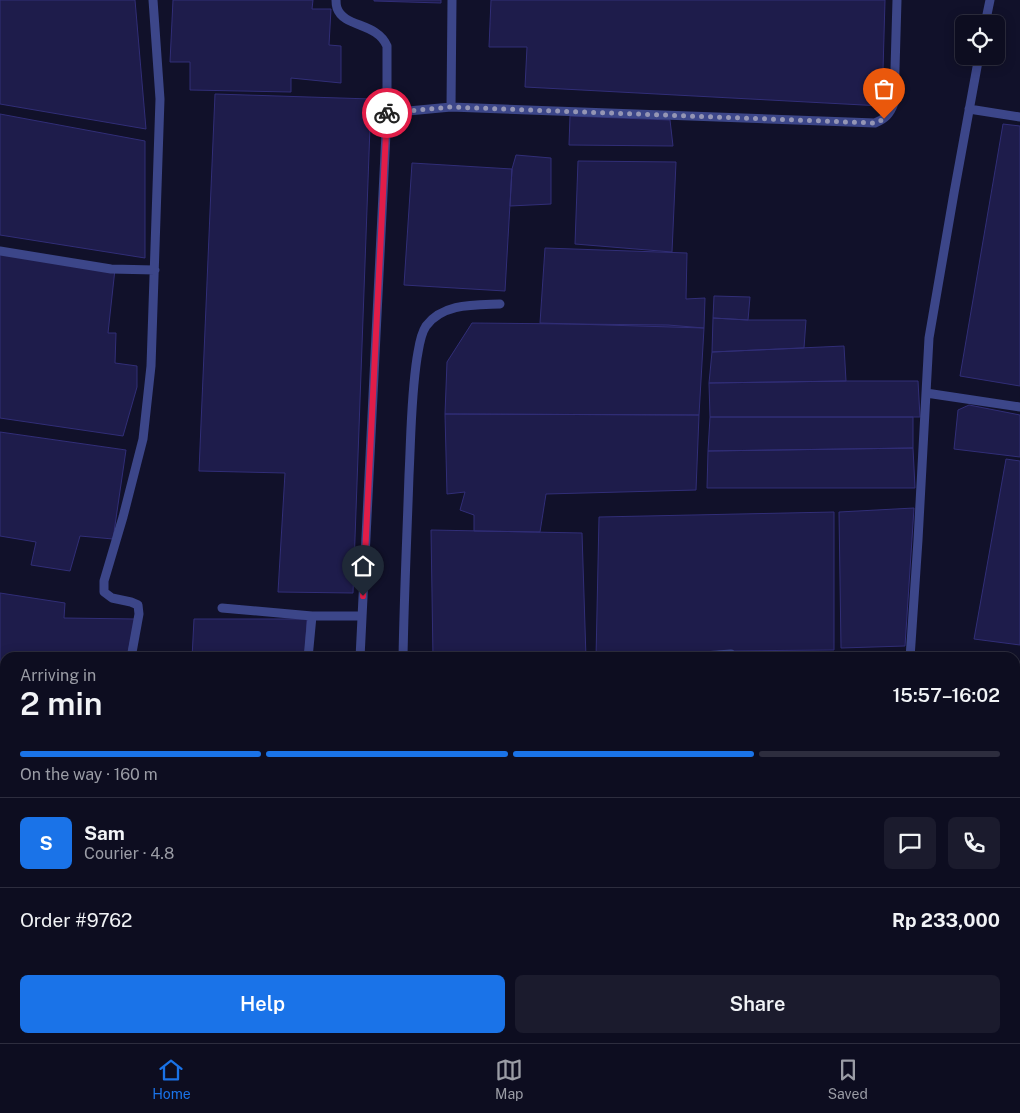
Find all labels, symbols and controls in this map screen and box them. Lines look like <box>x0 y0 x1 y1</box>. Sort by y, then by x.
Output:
map controls <box>955 15 1005 65</box>
button: locate <box>955 15 1005 65</box>
pin <box>863 68 905 119</box>
icon: bag <box>870 75 898 103</box>
courier <box>362 88 412 138</box>
icon: bike <box>373 99 401 127</box>
pin <box>342 545 384 596</box>
icon: home <box>349 552 377 580</box>
text: Arriving in <box>20 666 96 685</box>
text: 15:57–16:02 <box>892 684 1000 706</box>
text: 2 min <box>20 685 103 722</box>
text: On the way · 160 m <box>20 765 158 784</box>
button: chat <box>884 817 936 869</box>
button: phone <box>948 817 1000 869</box>
text: Sam <box>84 822 125 844</box>
text: S <box>39 832 53 854</box>
text: Courier · 4.8 <box>84 844 174 863</box>
text: Order #9762 <box>20 909 132 931</box>
text: Rp 233,000 <box>892 909 1000 931</box>
button: Help <box>20 975 505 1033</box>
button: Share <box>515 975 1000 1033</box>
tab: Home <box>152 1056 191 1102</box>
tab: Map <box>495 1056 523 1102</box>
tab: Saved <box>828 1056 868 1102</box>

